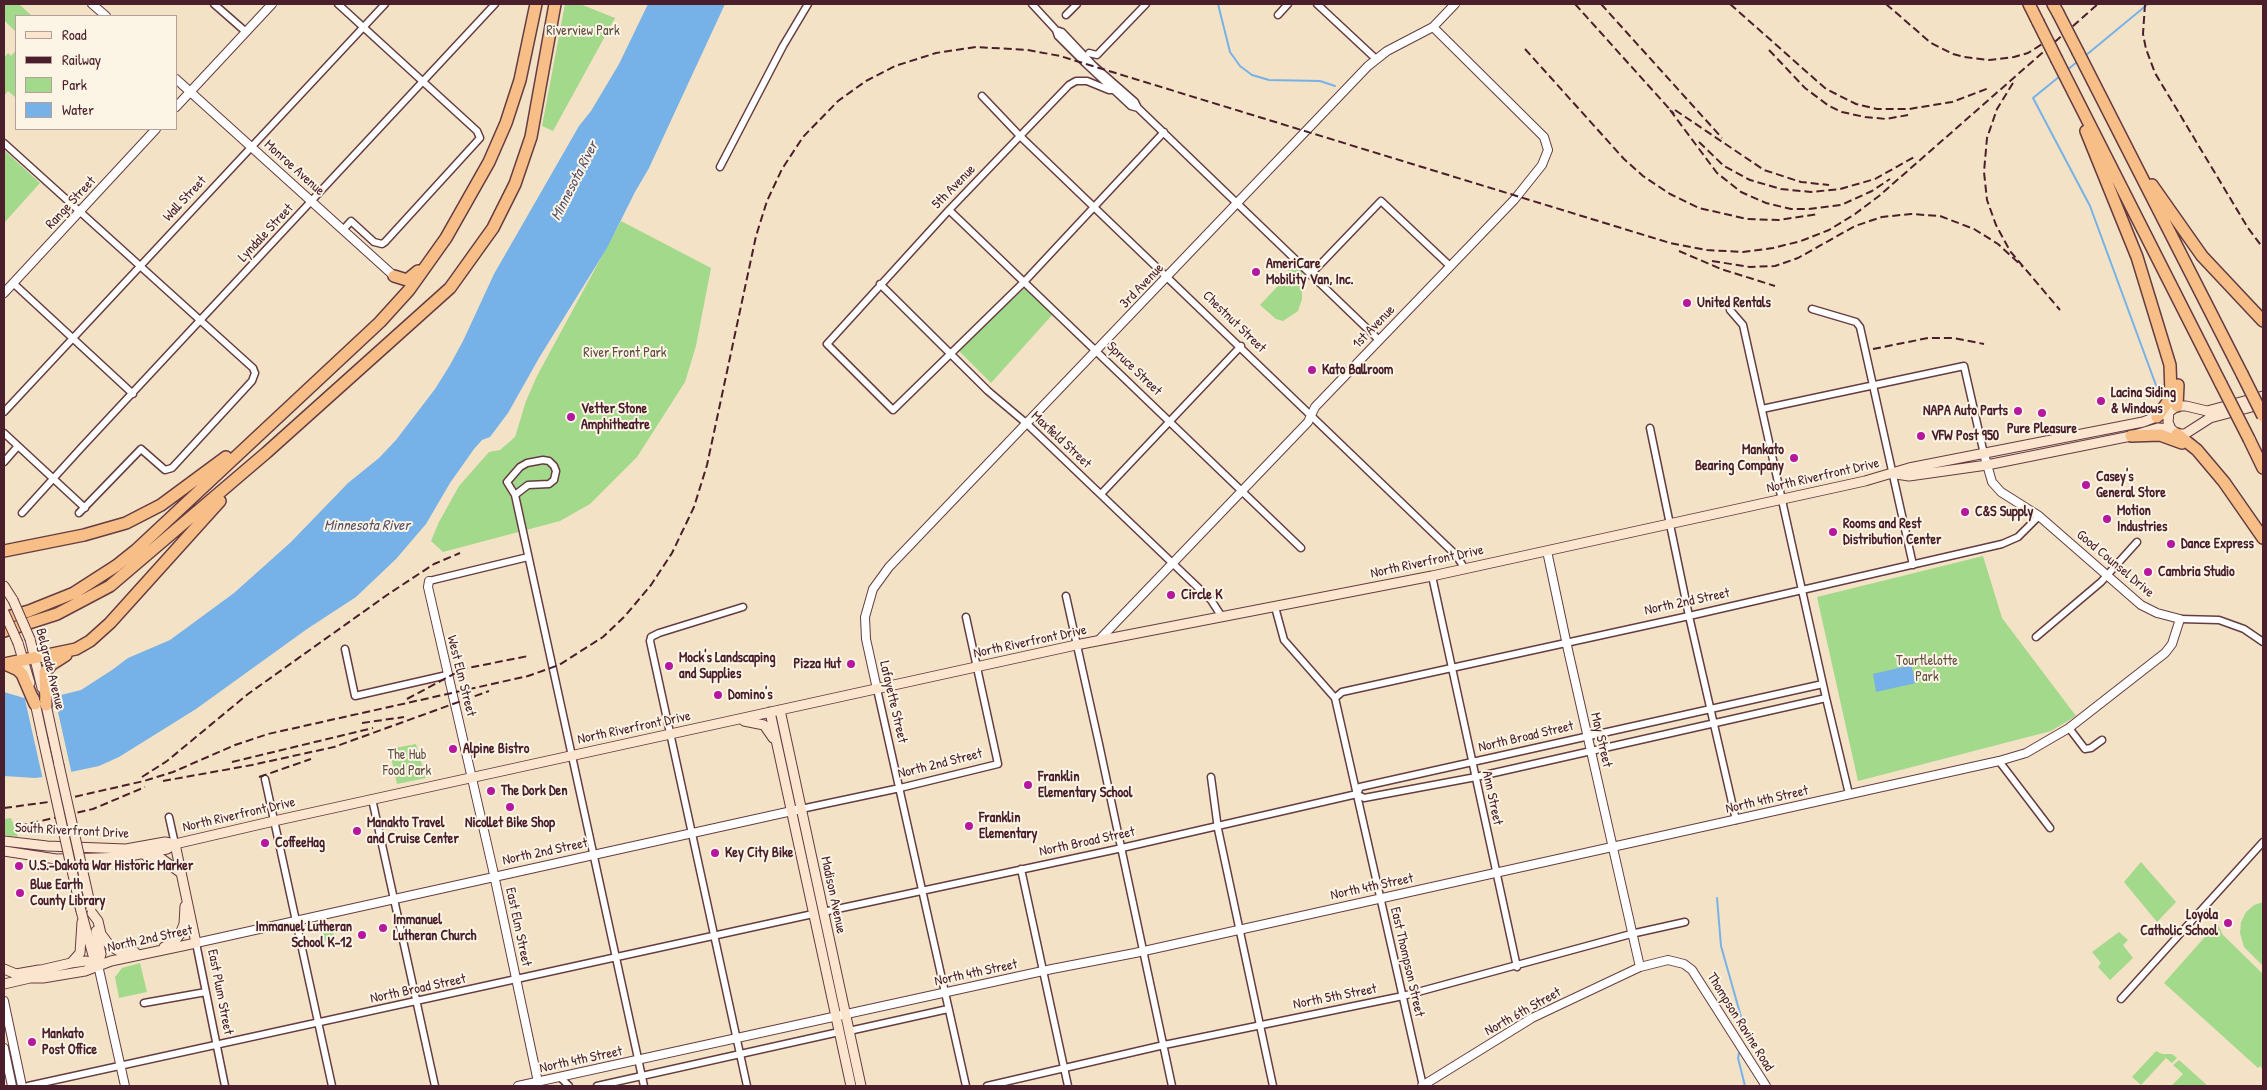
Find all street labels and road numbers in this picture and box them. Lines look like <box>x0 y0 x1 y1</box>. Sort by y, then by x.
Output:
street label: Monroe Avenue <box>260 136 328 200</box>
street label: 5th Avenue <box>929 161 979 213</box>
street label: Range Street <box>42 173 100 233</box>
street label: Wall Street <box>160 173 210 225</box>
street label: Lyndale Street <box>235 200 297 266</box>
street label: 3rd Avenue <box>1117 260 1167 312</box>
street label: Chestnut Street <box>1199 288 1269 356</box>
street label: 1st Avenue <box>1349 302 1399 352</box>
street label: Spruce Street <box>1103 339 1165 399</box>
street label: Maxfield Street <box>1027 408 1095 472</box>
street label: North Riverfront Drive <box>1765 455 1881 497</box>
street label: Good Counsel Drive <box>2073 527 2157 601</box>
street label: North Riverfront Drive <box>1369 542 1485 582</box>
street label: North 2nd Street <box>1643 585 1731 619</box>
street label: North Riverfront Drive <box>972 622 1088 662</box>
street label: Belgrade Avenue <box>32 627 68 711</box>
street label: West Elm Street <box>443 634 479 718</box>
street label: Lafayette Street <box>875 659 911 745</box>
street label: North Riverfront Drive <box>576 708 692 748</box>
street label: May Street <box>1587 711 1615 769</box>
street label: North Broad Street <box>1477 718 1575 756</box>
street label: North 2nd Street <box>896 745 984 783</box>
street label: Ann Street <box>1478 769 1506 827</box>
street label: North 4th Street <box>1724 782 1810 818</box>
street label: North Riverfront Drive <box>181 794 297 836</box>
street label: South Riverfront Drive <box>14 820 130 842</box>
street label: North Broad Street <box>1038 824 1136 860</box>
street label: North 2nd Street <box>501 835 589 869</box>
street label: Madison Avenue <box>817 855 849 935</box>
street label: North 4th Street <box>1329 870 1415 904</box>
street label: East Elm Street <box>501 886 535 968</box>
street label: East Thompson Street <box>1386 906 1428 1018</box>
street label: North 2nd Street <box>106 922 194 956</box>
street label: East Plum Street <box>204 948 236 1036</box>
street label: North 4th Street <box>933 956 1019 990</box>
street label: Thompson Ravine Road <box>1703 970 1777 1074</box>
street label: North Broad Street <box>369 971 467 1007</box>
street label: North 5th Street <box>1292 981 1378 1013</box>
street label: North 6th Street <box>1482 984 1564 1040</box>
street label: North 4th Street <box>538 1043 624 1077</box>

